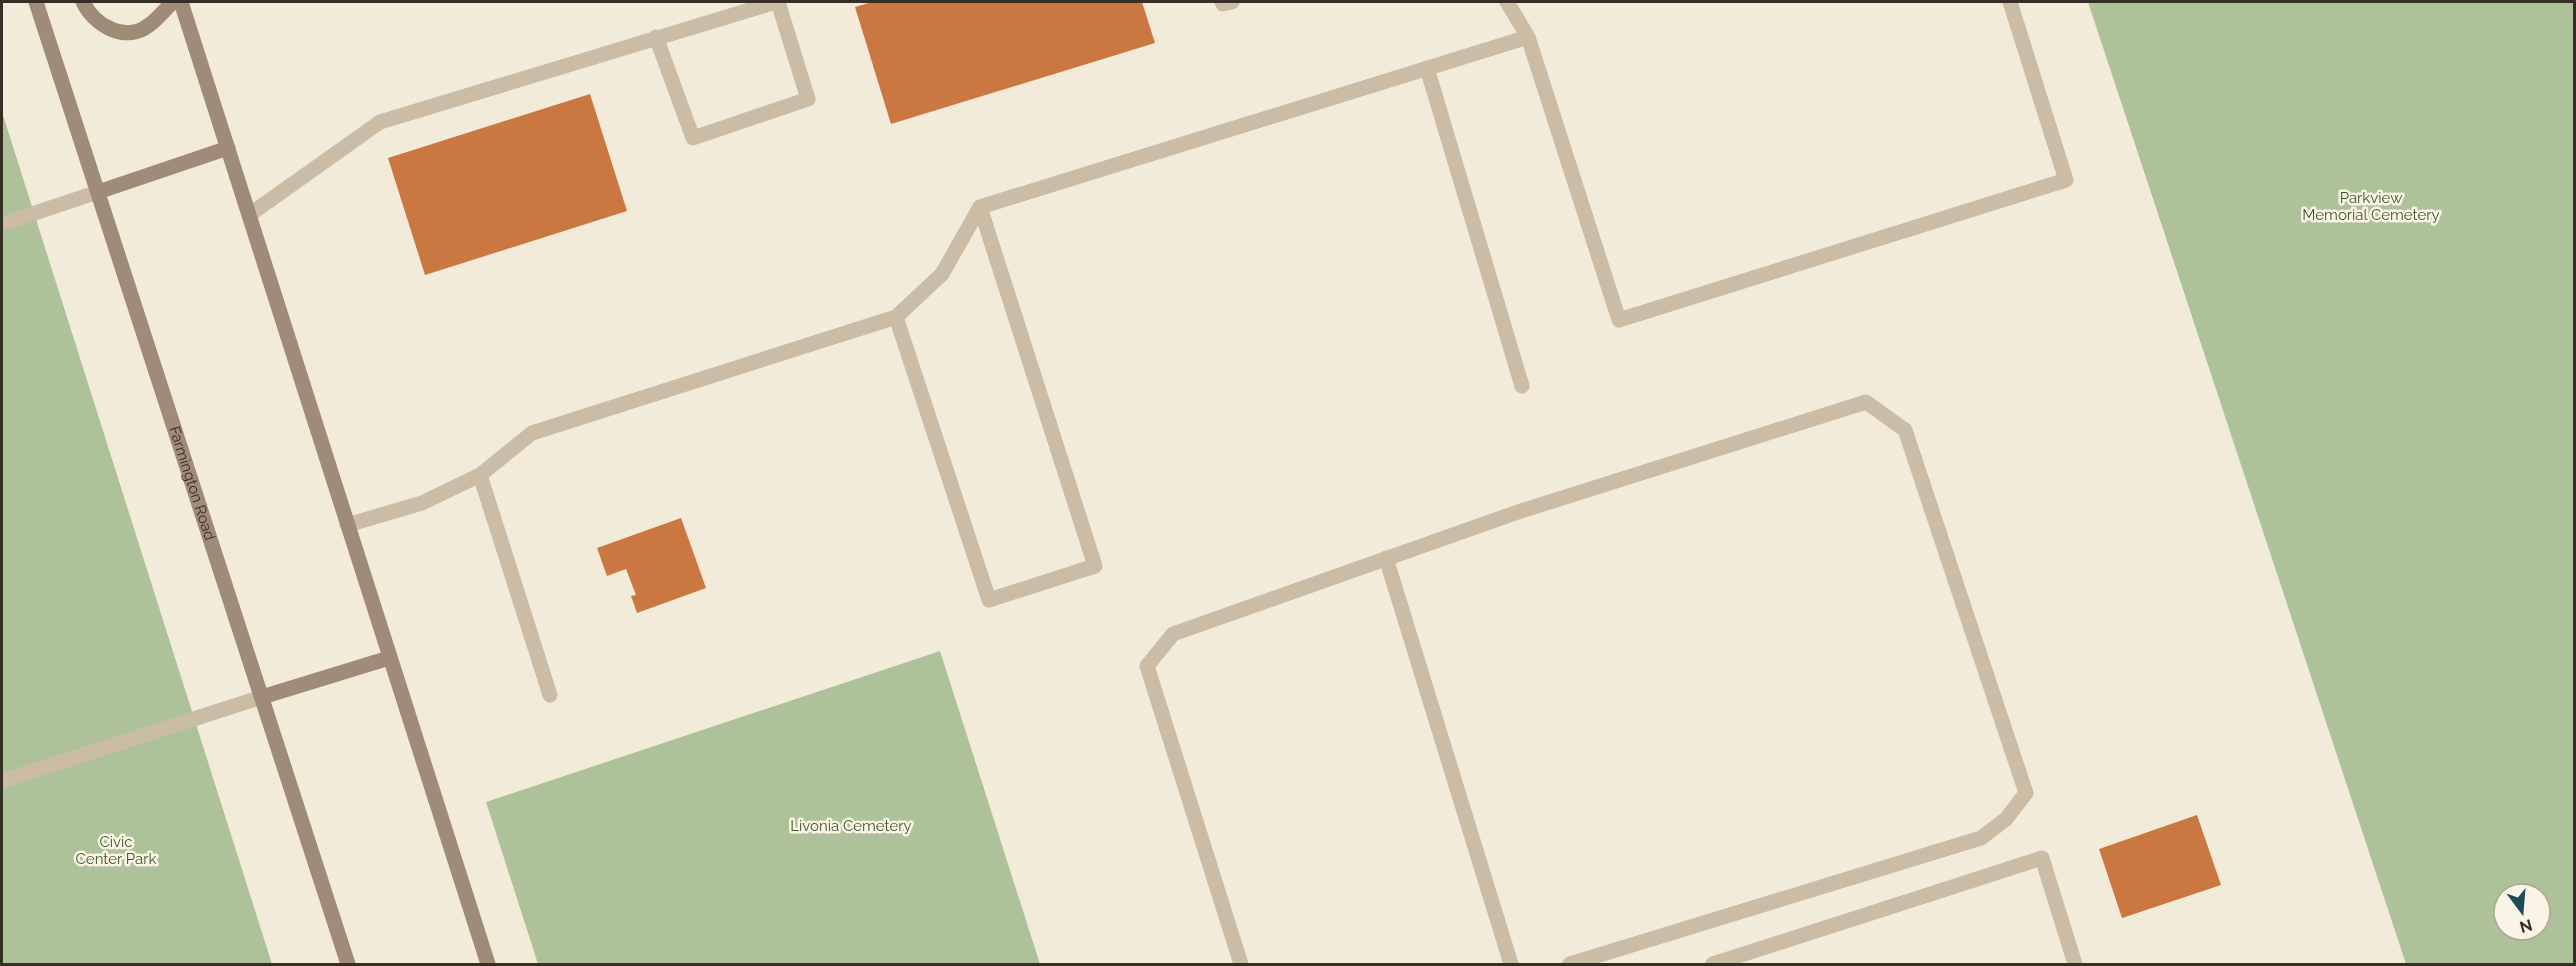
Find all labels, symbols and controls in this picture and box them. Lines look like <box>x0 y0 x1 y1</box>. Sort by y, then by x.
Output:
park label: Parkview Memorial Cemetery <box>2302 189 2440 224</box>
street label: Farmington Road <box>165 424 219 543</box>
park label: Livonia Cemetery <box>790 817 912 835</box>
park label: Civic Center Park <box>76 833 156 868</box>
north arrow <box>2492 882 2552 942</box>
text: N <box>2518 915 2534 937</box>

